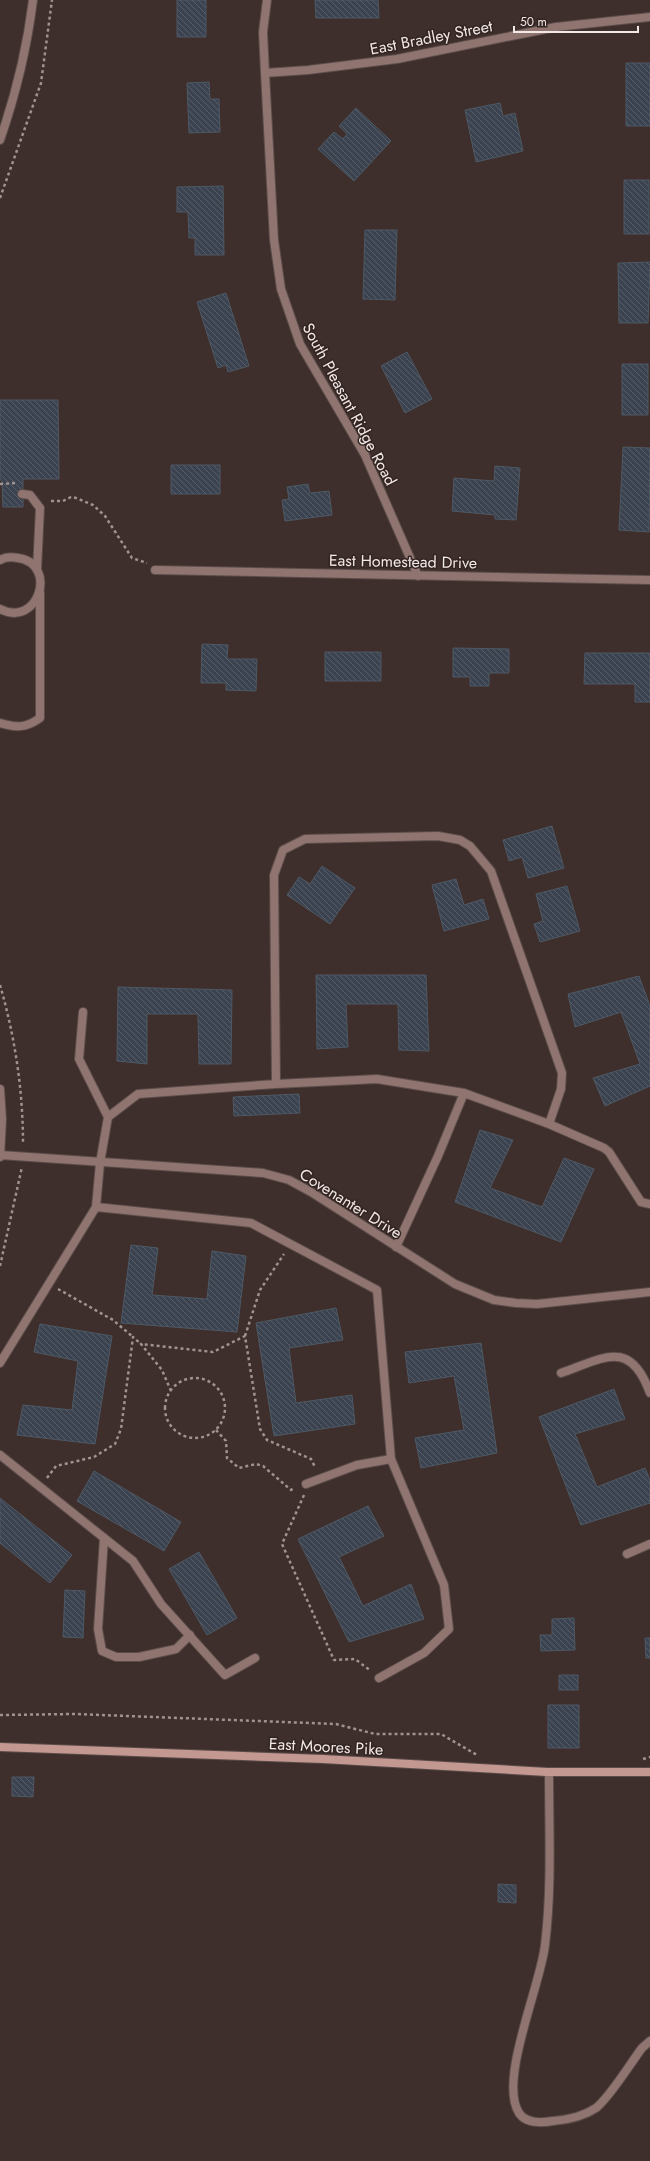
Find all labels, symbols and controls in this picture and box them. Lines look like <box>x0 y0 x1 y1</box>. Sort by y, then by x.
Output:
scale bar <box>514 8 638 34</box>
text: 50 m <box>520 13 547 31</box>
street label: East Bradley Street <box>368 14 495 61</box>
street label: South Pleasant Ridge Road <box>297 319 402 490</box>
street label: East Homestead Drive <box>329 549 477 574</box>
street label: Covenanter Drive <box>295 1163 406 1244</box>
street label: East Moores Pike <box>268 1732 384 1761</box>

